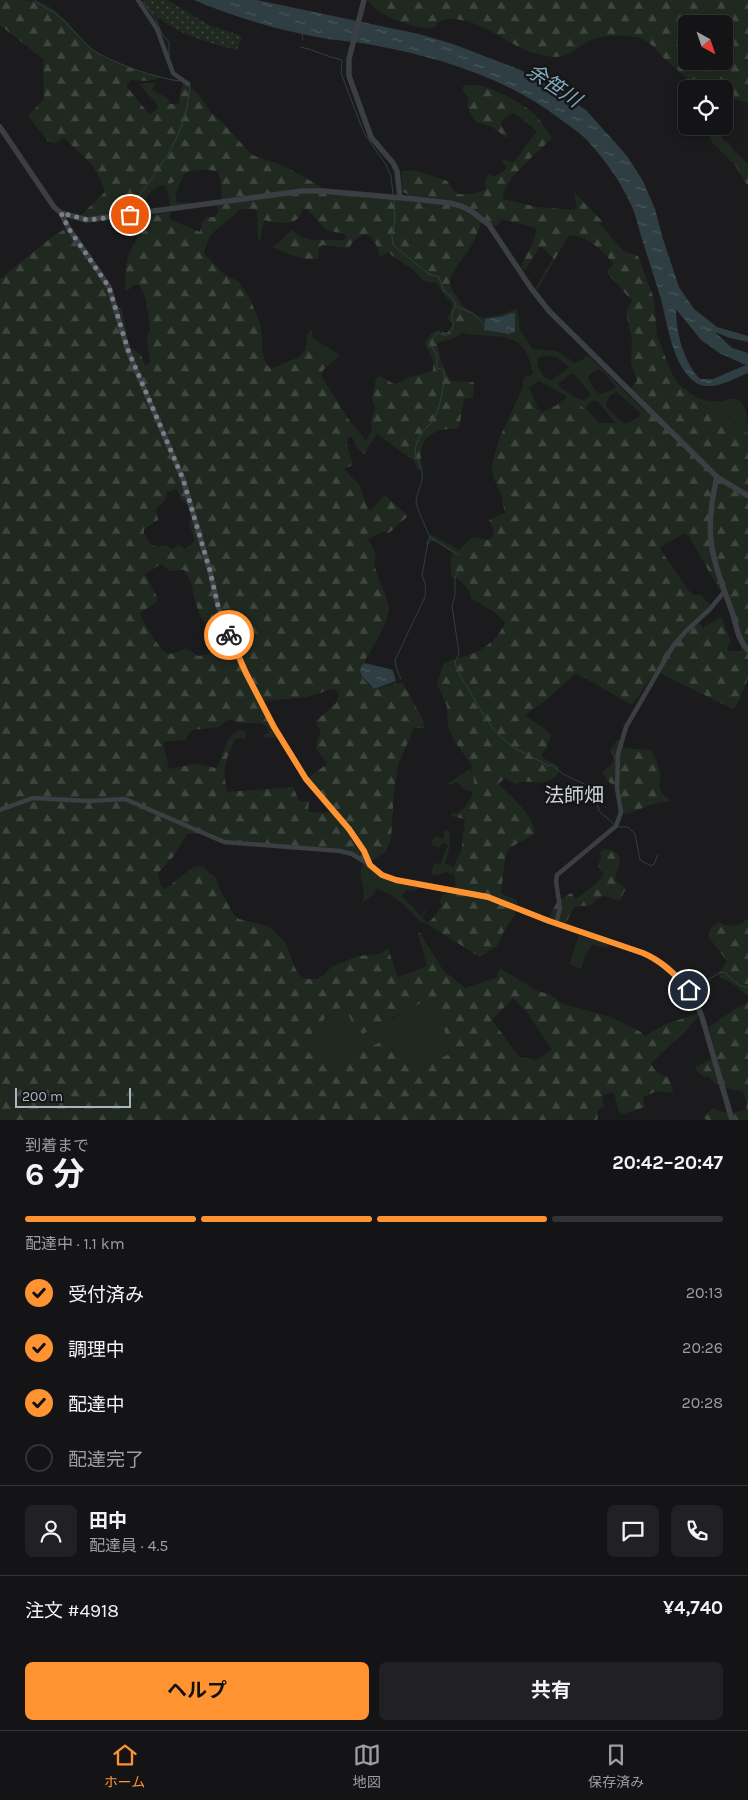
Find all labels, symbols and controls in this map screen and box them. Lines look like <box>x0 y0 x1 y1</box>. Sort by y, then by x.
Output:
north arrow <box>678 15 732 70</box>
map controls <box>678 15 733 135</box>
water label: 余笹川 <box>522 59 587 113</box>
button: locate <box>678 80 733 135</box>
pin <box>109 194 151 236</box>
icon: bag <box>116 201 144 229</box>
courier <box>204 610 254 660</box>
icon: bike <box>215 621 243 649</box>
district label: 法師畑 <box>544 784 604 807</box>
pin <box>668 969 710 1011</box>
icon: home <box>675 976 703 1004</box>
scale bar <box>15 1085 131 1108</box>
text: 200 m <box>22 1088 63 1105</box>
text: 到着まで <box>25 1136 89 1155</box>
text: 20:42–20:47 <box>612 1152 723 1174</box>
text: 6 分 <box>25 1156 85 1193</box>
text: 配達中 · 1.1 km <box>25 1234 125 1253</box>
icon: check <box>25 1279 53 1307</box>
text: 20:13 <box>686 1283 723 1302</box>
text: 受付済み <box>68 1284 144 1306</box>
icon: check <box>25 1334 53 1362</box>
text: 20:26 <box>682 1338 723 1357</box>
text: 調理中 <box>68 1339 125 1361</box>
icon: check <box>25 1389 53 1417</box>
text: 20:28 <box>681 1393 723 1412</box>
text: 配達中 <box>68 1394 125 1416</box>
text: 配達完了 <box>68 1449 144 1471</box>
button: person <box>25 1505 77 1557</box>
button: chat <box>607 1505 659 1557</box>
button: phone <box>671 1505 723 1557</box>
text: 田中 <box>89 1510 127 1532</box>
text: 配達員 · 4.5 <box>89 1536 168 1555</box>
text: ¥4,740 <box>663 1597 723 1619</box>
text: 注文 #4918 <box>25 1600 119 1622</box>
button: ヘルプ <box>25 1662 369 1720</box>
button: 共有 <box>379 1662 723 1720</box>
tab: ホーム <box>104 1741 145 1791</box>
tab: 地図 <box>353 1741 381 1791</box>
tab: 保存済み <box>588 1741 644 1791</box>

